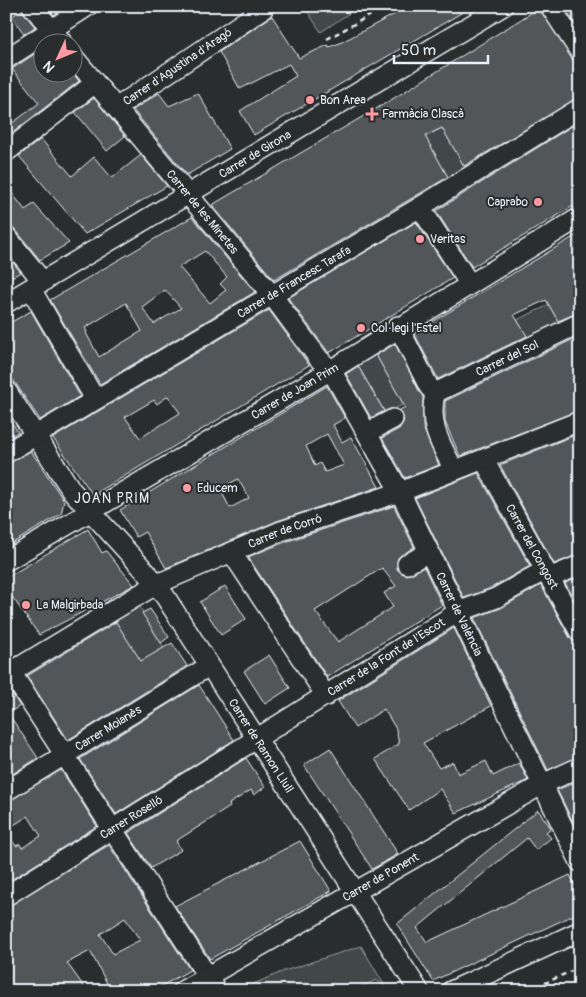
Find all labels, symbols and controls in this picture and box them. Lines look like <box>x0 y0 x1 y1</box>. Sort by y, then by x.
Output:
street label: Carrer d'Agustina d'Aragó <box>120 25 235 109</box>
north arrow <box>32 32 82 82</box>
scale bar <box>394 32 487 64</box>
text: 50 m <box>401 41 436 60</box>
text: N <box>40 57 58 76</box>
place label: Bon Area <box>320 93 366 108</box>
marker: Bon Area <box>304 94 316 106</box>
place label: Farmàcia Clascà <box>382 107 464 122</box>
marker: Farmàcia Clascà <box>366 108 378 120</box>
street label: Carrer de Girona <box>216 127 294 182</box>
street label: Carrer de les Minetes <box>163 167 242 258</box>
place label: Caprabo <box>487 195 529 210</box>
marker: Caprabo <box>532 196 544 208</box>
place label: Veritas <box>430 232 466 247</box>
marker: Veritas <box>414 233 426 245</box>
street label: Carrer de Francesc Tarafa <box>235 242 354 322</box>
place label: Col·legi l'Estel <box>371 321 442 336</box>
marker: Col·legi l'Estel <box>355 322 367 334</box>
street label: Carrer del Sol <box>473 337 541 380</box>
street label: Carrer de Joan Prim <box>249 360 342 423</box>
place label: Educem <box>197 481 238 496</box>
marker: Educem <box>181 482 193 494</box>
district label: JOAN PRIM <box>74 490 150 507</box>
street label: Carrer del Congost <box>502 502 561 592</box>
street label: Carrer de Corró <box>246 511 324 552</box>
street label: Carrer de València <box>432 570 486 659</box>
place label: La Malgirbada <box>36 598 104 613</box>
marker: La Malgirbada <box>20 599 32 611</box>
street label: Carrer de la Font de l'Escot <box>325 615 448 700</box>
street label: Carrer de Ramon Llull <box>225 696 297 796</box>
street label: Carrer Moianès <box>72 702 145 755</box>
street label: Carrer Roselló <box>97 792 166 843</box>
street label: Carrer de Ponent <box>340 850 422 905</box>

